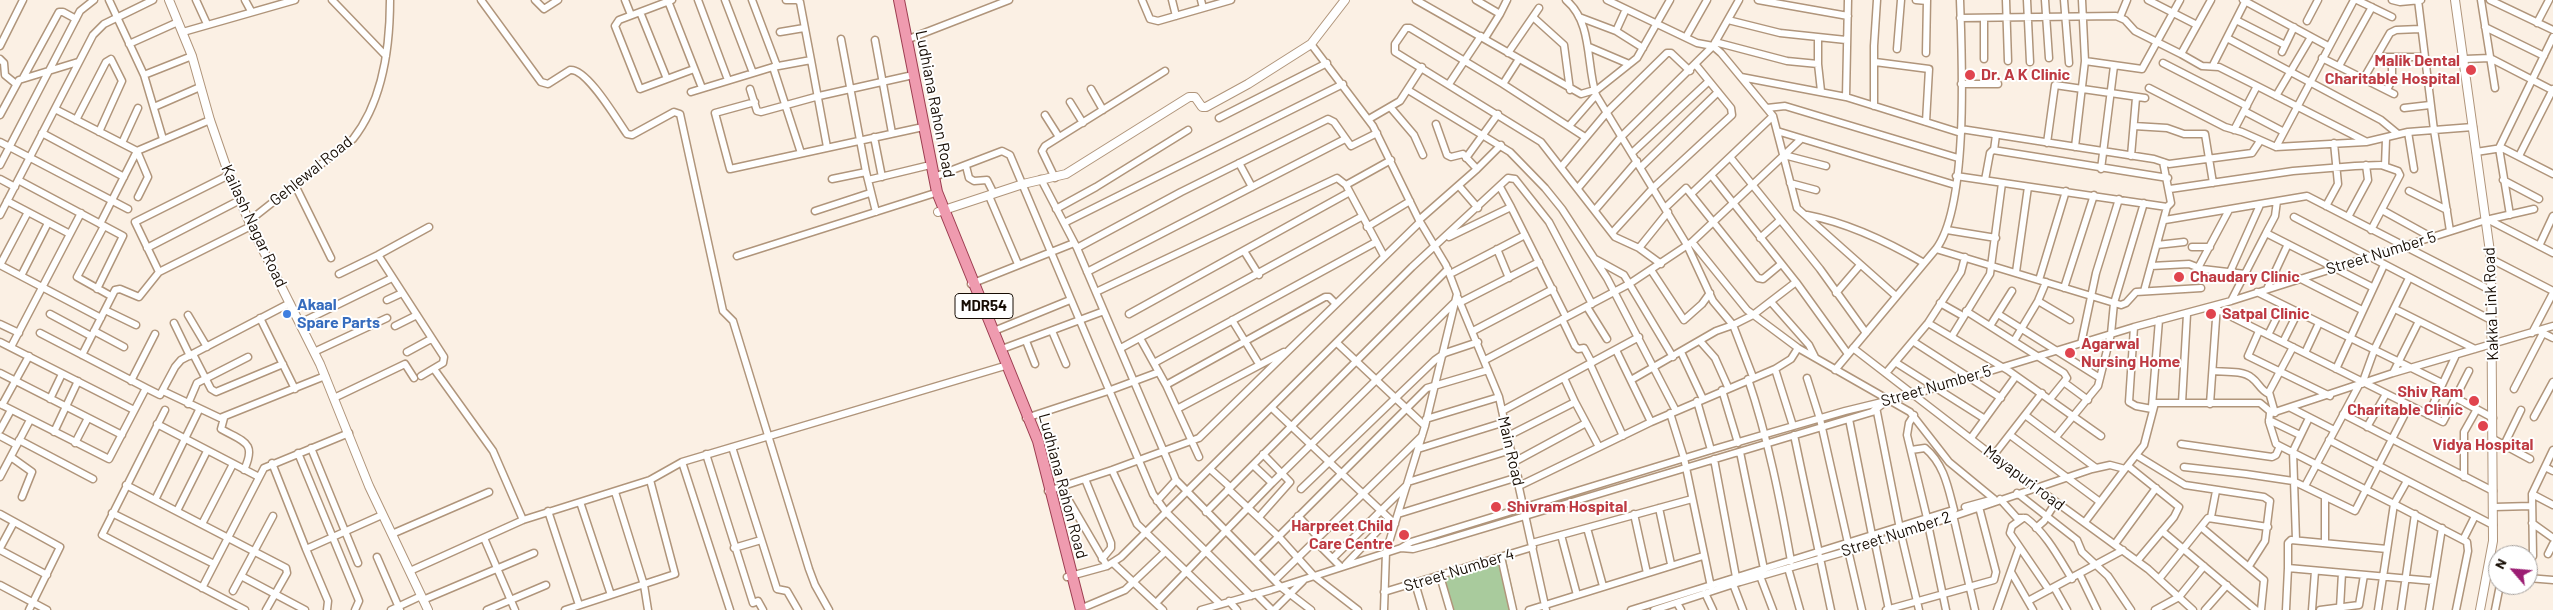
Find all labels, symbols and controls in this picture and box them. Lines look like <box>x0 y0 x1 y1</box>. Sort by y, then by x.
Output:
street label: Ludhiana Rahon Road <box>911 29 959 179</box>
place label: Malik Dental Charitable Hospital <box>2325 51 2460 89</box>
marker: Malik Dental Charitable Hospital <box>2464 63 2478 77</box>
place label: Dr. A K Clinic <box>1981 65 2070 85</box>
marker: Dr. A K Clinic <box>1963 68 1977 82</box>
street label: Gehlewal Road <box>266 132 356 210</box>
street label: Kailash Nagar Road <box>217 161 291 291</box>
street label: Street Number 5 <box>2324 227 2438 279</box>
street label: Kakka Link Road <box>2479 247 2503 361</box>
place label: Chaudary Clinic <box>2190 267 2300 287</box>
marker: Chaudary Clinic <box>2172 270 2186 284</box>
road number: MDR54 <box>955 294 1013 318</box>
place label: Akaal Spare Parts <box>297 295 380 333</box>
place label: Satpal Clinic <box>2222 304 2310 324</box>
marker: Satpal Clinic <box>2204 307 2218 321</box>
marker: Akaal Spare Parts <box>281 308 293 320</box>
place label: Agarwal Nursing Home <box>2081 334 2180 372</box>
marker: Agarwal Nursing Home <box>2063 346 2077 360</box>
street label: Street Number 5 <box>1879 361 1993 411</box>
place label: Shiv Ram Charitable Clinic <box>2347 382 2463 420</box>
marker: Shiv Ram Charitable Clinic <box>2467 394 2481 408</box>
street label: Ludhiana Rahon Road <box>1034 411 1092 561</box>
street label: Main Road <box>1494 414 1528 488</box>
marker: Vidya Hospital <box>2476 419 2490 433</box>
place label: Vidya Hospital <box>2433 435 2533 455</box>
street label: Mayapuri road <box>1980 441 2068 515</box>
place label: Shivram Hospital <box>1507 497 1627 517</box>
marker: Shivram Hospital <box>1489 500 1503 514</box>
street label: Street Number 2 <box>1839 507 1953 561</box>
place label: Harpreet Child Care Centre <box>1291 516 1393 554</box>
marker: Harpreet Child Care Centre <box>1397 528 1411 542</box>
street label: Street Number 4 <box>1401 544 1517 596</box>
north arrow <box>2488 545 2538 595</box>
text: N <box>2490 555 2510 571</box>

